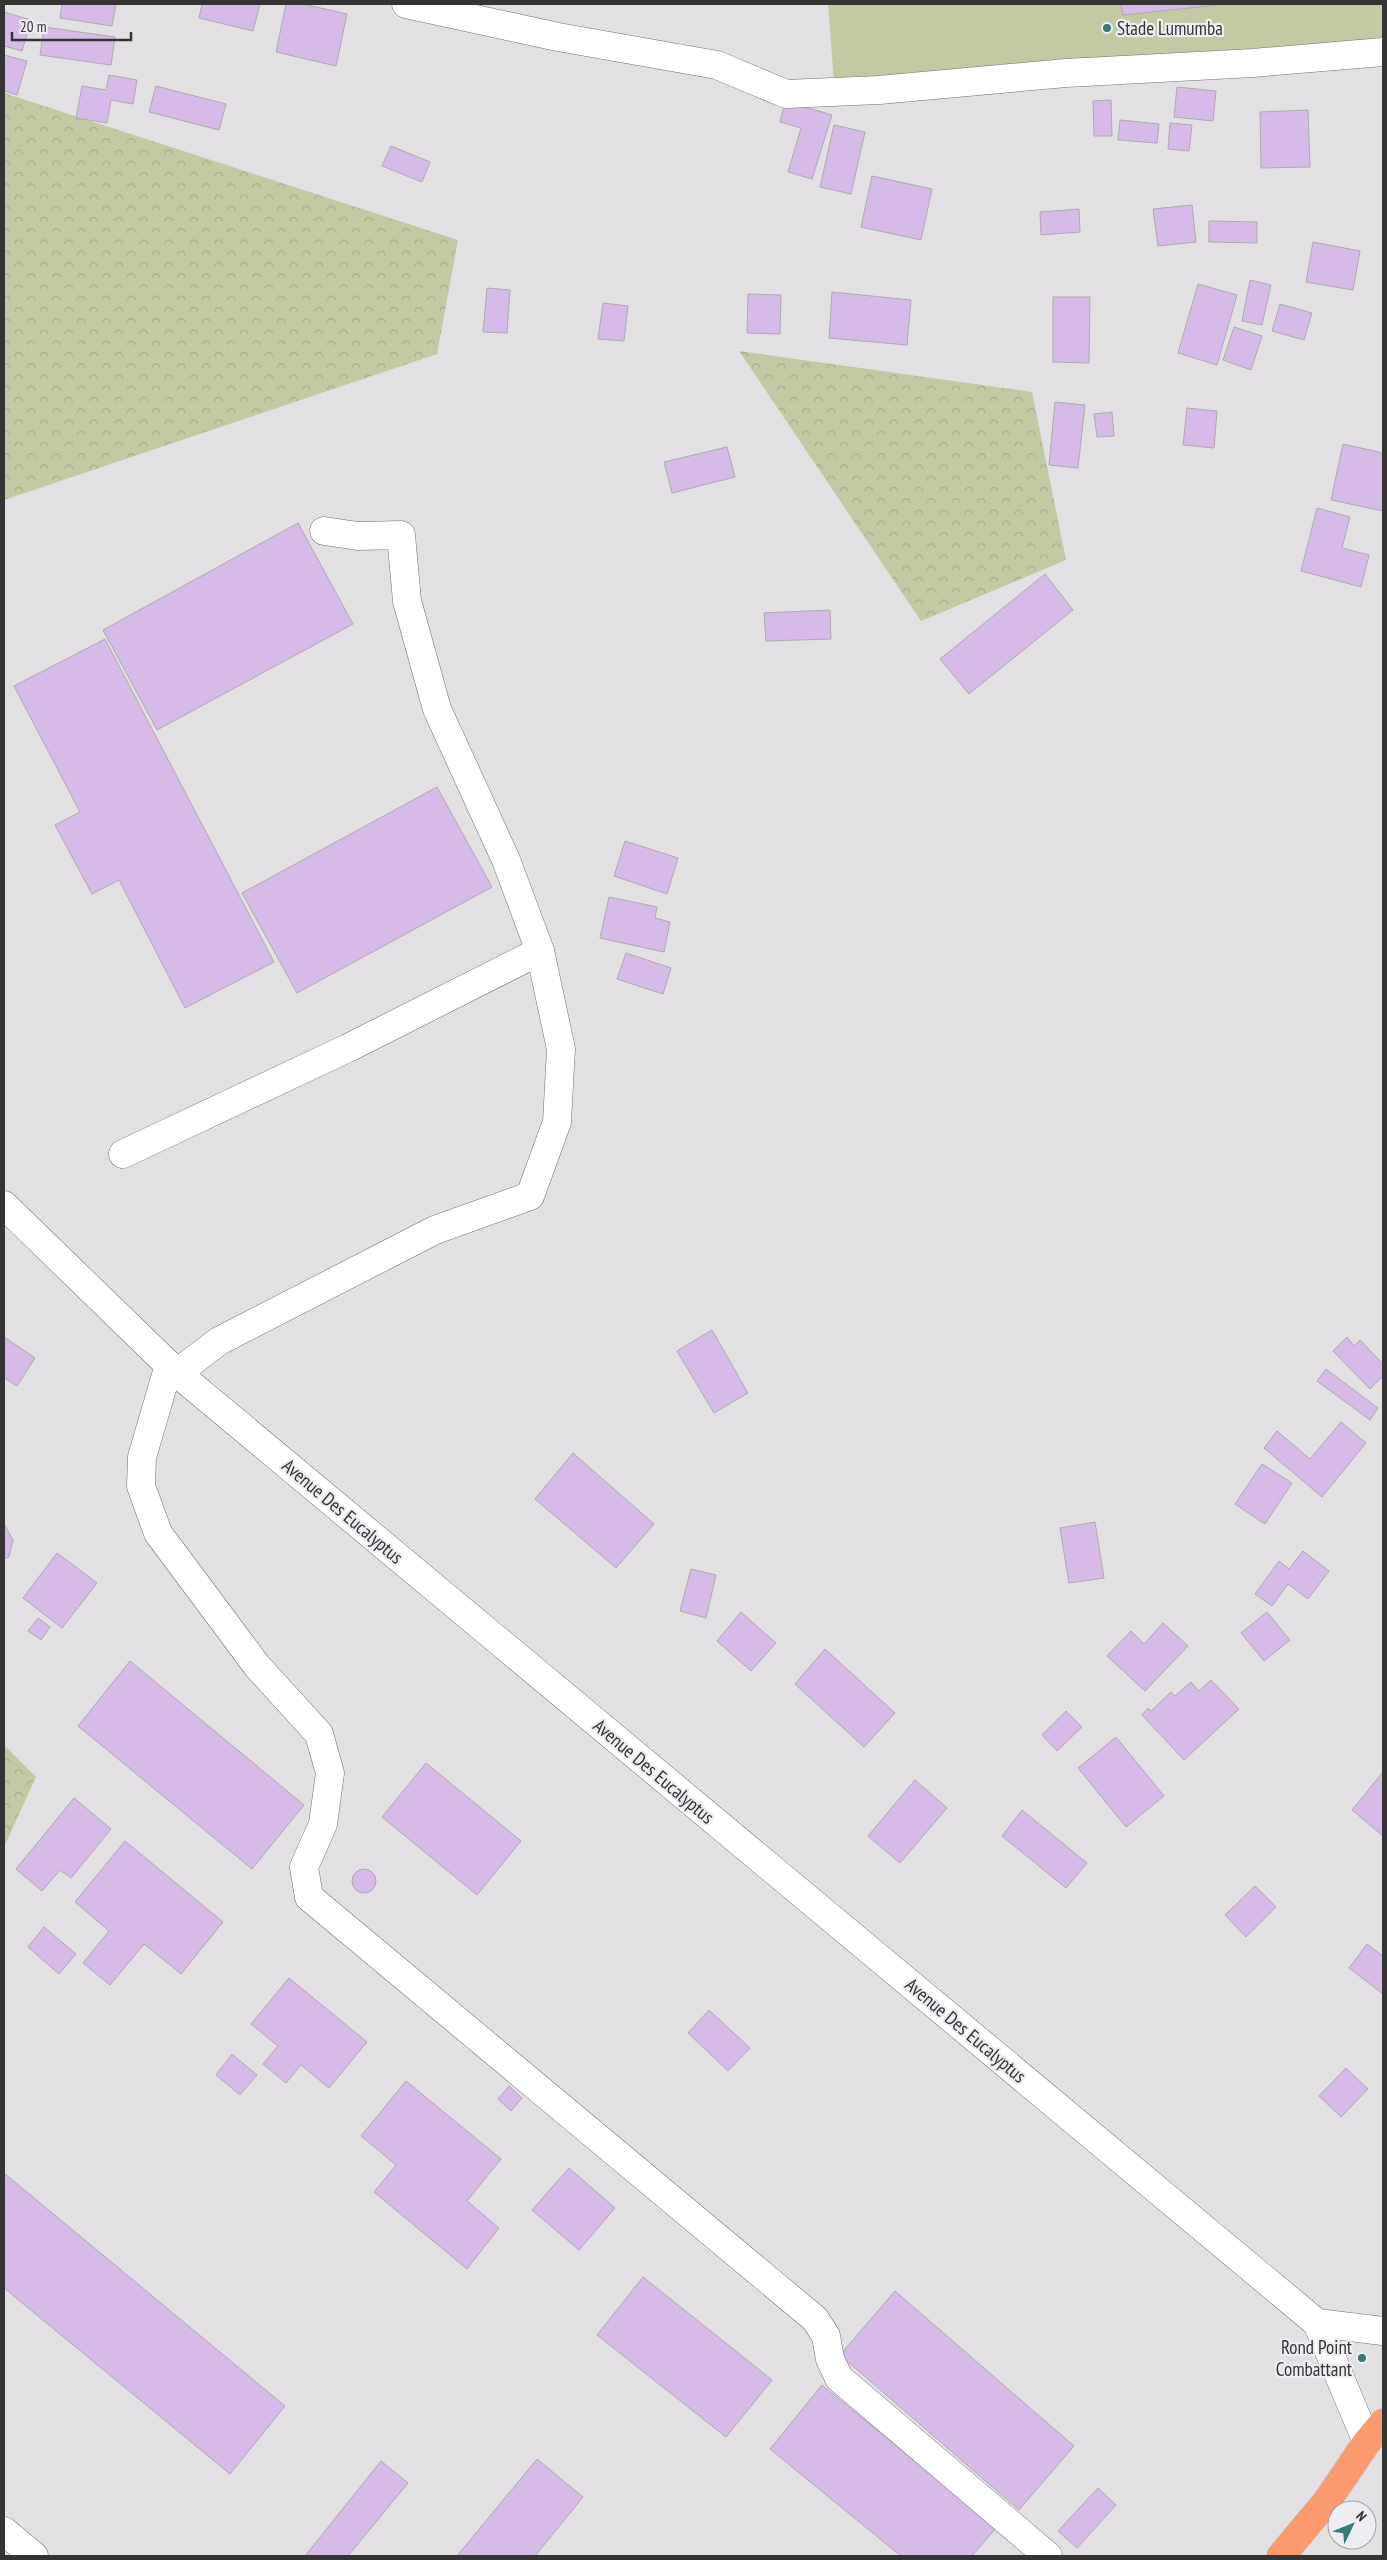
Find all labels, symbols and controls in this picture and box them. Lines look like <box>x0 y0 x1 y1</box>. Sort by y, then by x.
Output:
scale bar <box>12 10 131 42</box>
place label: Stade Lumumba <box>1117 16 1223 40</box>
text: 20 m <box>20 17 46 36</box>
marker: Stade Lumumba <box>1101 22 1113 34</box>
street label: Avenue Des Eucalyptus <box>278 1453 408 1569</box>
street label: Avenue Des Eucalyptus <box>589 1713 719 1829</box>
street label: Avenue Des Eucalyptus <box>901 1972 1031 2088</box>
place label: Rond Point Combattant <box>1276 2335 1353 2381</box>
marker: Rond Point Combattant <box>1356 2352 1368 2364</box>
north arrow <box>1327 2500 1377 2550</box>
text: N <box>1352 2507 1371 2525</box>

